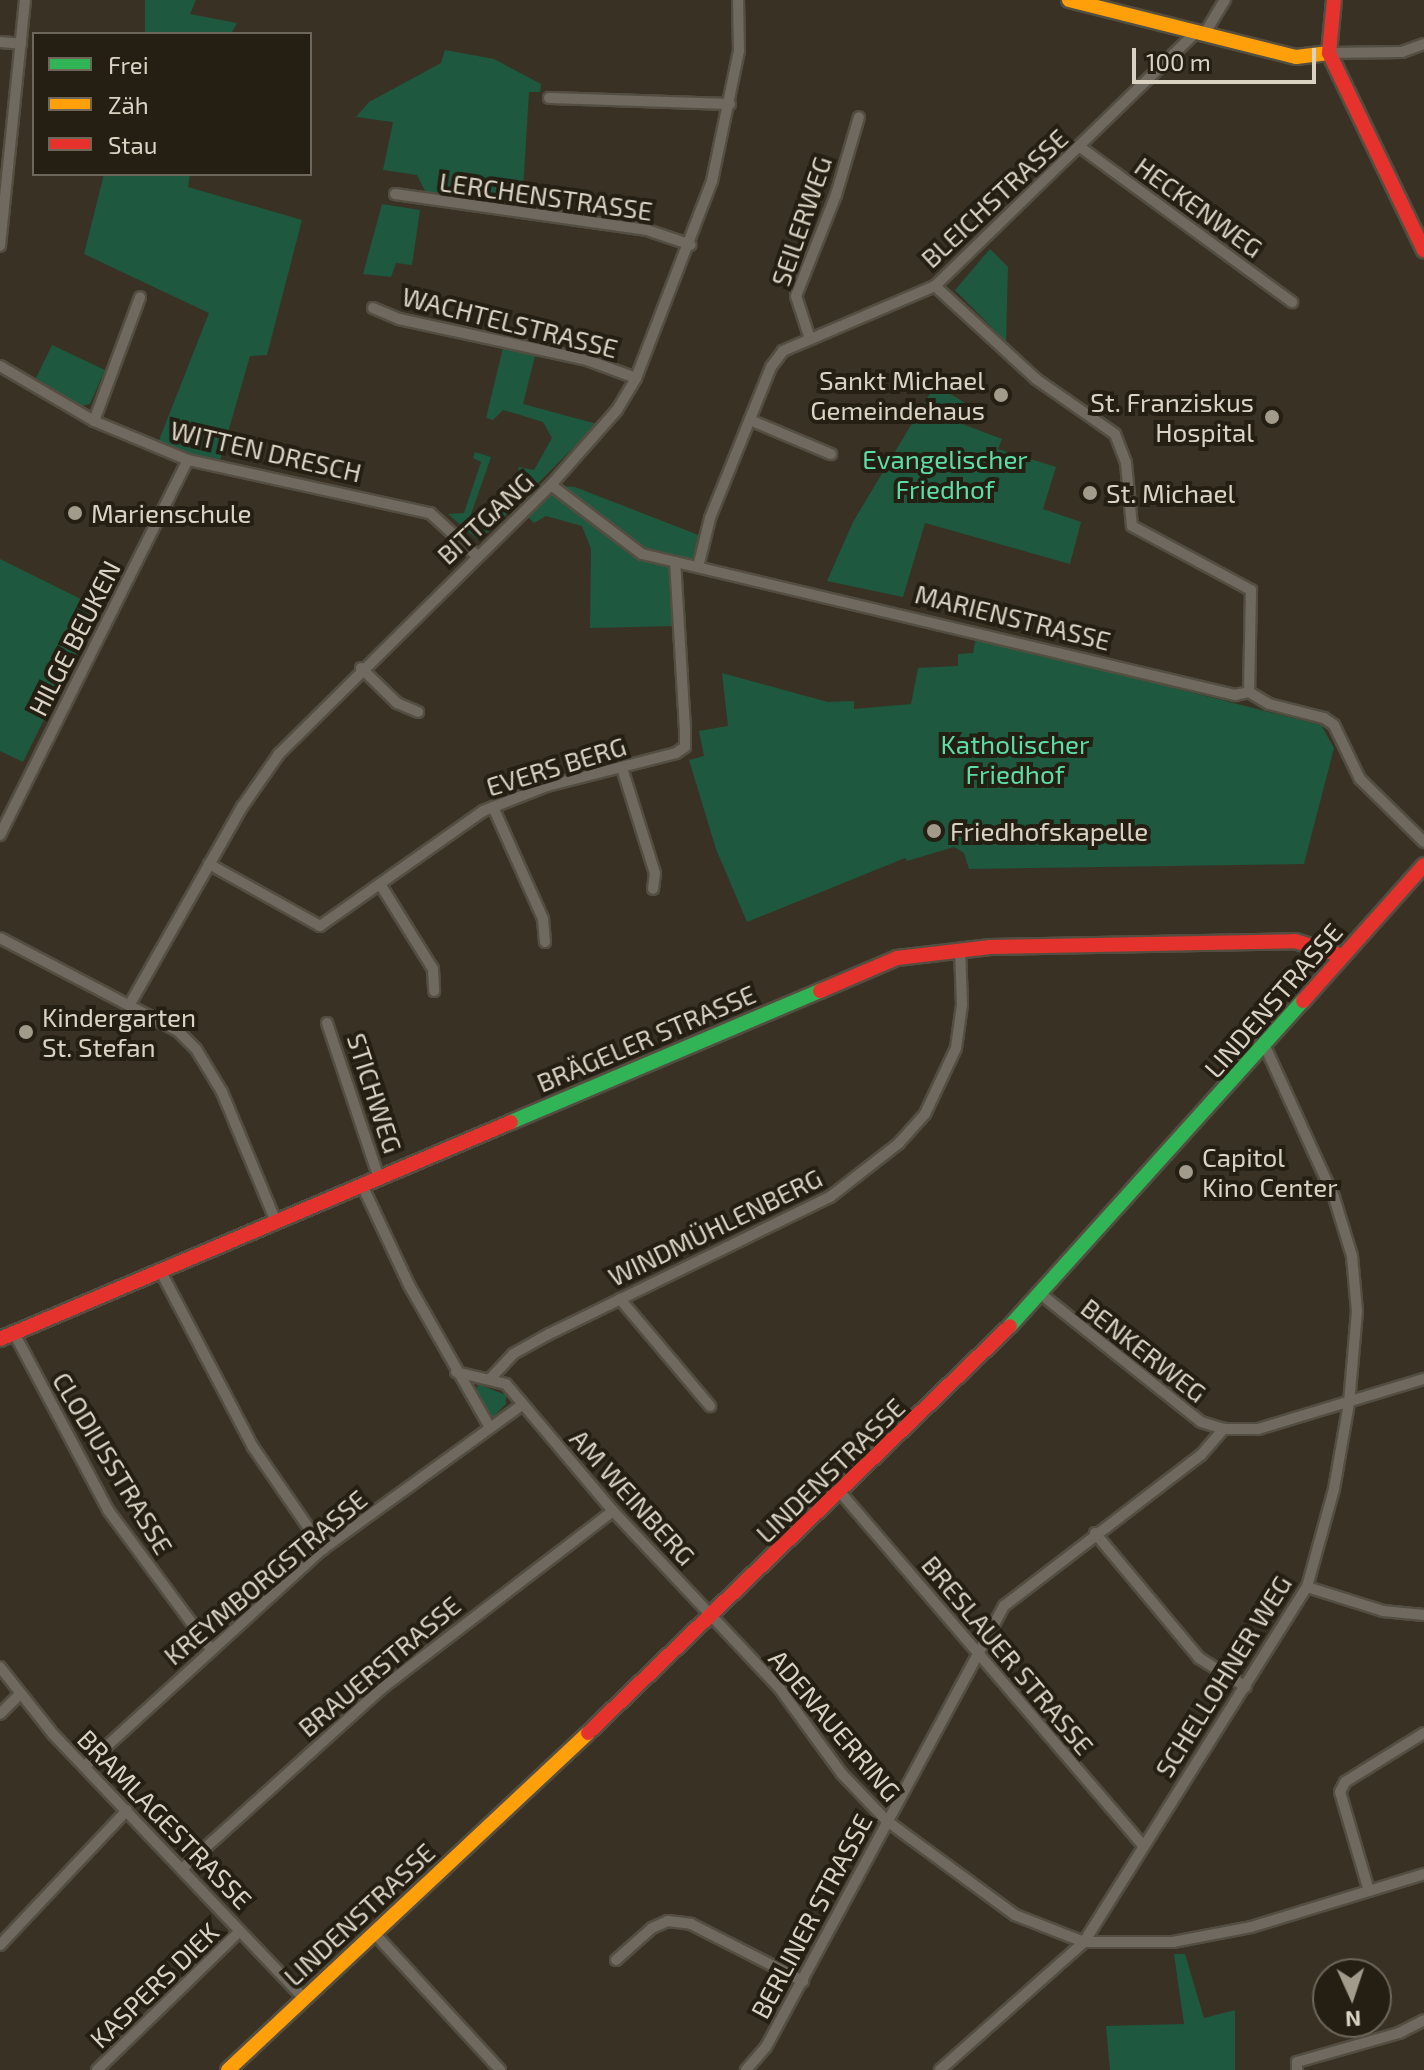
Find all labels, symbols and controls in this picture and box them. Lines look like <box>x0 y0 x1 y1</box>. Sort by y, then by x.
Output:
legend <box>32 32 312 176</box>
scale bar <box>1136 32 1320 82</box>
text: 100 m <box>1146 47 1211 76</box>
text: Frei <box>108 50 149 79</box>
text: Zäh <box>108 90 149 119</box>
street label: BLEICHSTRASSE <box>914 122 1074 274</box>
text: Stau <box>108 130 157 159</box>
street label: HECKENWEG <box>1129 150 1269 264</box>
street label: SEILERWEG <box>764 152 838 290</box>
street label: LERCHENSTRASSE <box>438 166 654 226</box>
street label: WACHTELSTRASSE <box>399 280 621 364</box>
place label: Sankt Michael Gemeindehaus <box>810 364 985 426</box>
marker: Sankt Michael Gemeindehaus <box>992 386 1010 404</box>
place label: St. Franziskus Hospital <box>1090 386 1254 448</box>
marker: St. Franziskus Hospital <box>1261 406 1283 428</box>
street label: WITTEN DRESCH <box>167 414 365 488</box>
park label: Evangelischer Friedhof <box>862 443 1028 504</box>
street label: BITTGANG <box>431 466 539 570</box>
place label: St. Michael <box>1106 477 1235 509</box>
marker: St. Michael <box>1081 484 1099 502</box>
place label: Marienschule <box>91 497 252 529</box>
marker: Marienschule <box>66 504 84 522</box>
street label: HILGE BEUKEN <box>22 555 126 721</box>
street label: MARIENSTRASSE <box>912 578 1114 656</box>
park label: Katholischer Friedhof <box>940 728 1090 790</box>
street label: EVERS BERG <box>482 730 630 802</box>
place label: Friedhofskapelle <box>950 815 1148 847</box>
marker: Friedhofskapelle <box>925 822 943 840</box>
street label: LINDENSTRASSE <box>1197 916 1349 1084</box>
street label: BRÄGELER STRASSE <box>532 978 760 1098</box>
place label: Kindergarten St. Stefan <box>42 1001 196 1062</box>
marker: Kindergarten St. Stefan <box>17 1023 35 1041</box>
street label: STICHWEG <box>341 1029 409 1157</box>
place label: Capitol Kino Center <box>1202 1141 1338 1202</box>
street label: WINDMÜHLENBERG <box>603 1162 827 1292</box>
marker: Capitol Kino Center <box>1177 1163 1195 1181</box>
street label: BENKERWEG <box>1075 1291 1213 1409</box>
street label: CLODIUSSTRASSE <box>46 1366 180 1560</box>
street label: LINDENSTRASSE <box>749 1391 911 1549</box>
street label: AM WEINBERG <box>564 1423 702 1571</box>
street label: KREYMBORGSTRASSE <box>157 1483 373 1671</box>
street label: BRESLAUER STRASSE <box>916 1549 1100 1761</box>
street label: SCHELLOHNER WEG <box>1148 1569 1298 1783</box>
street label: BRAUERSTRASSE <box>292 1589 466 1743</box>
street label: ADENAUERRING <box>763 1643 907 1807</box>
street label: BRAMLAGESTRASSE <box>71 1723 259 1915</box>
street label: BERLINER STRASSE <box>744 1808 878 2024</box>
street label: LINDENSTRASSE <box>277 1836 441 1992</box>
street label: KASPERS DIEK <box>83 1916 225 2054</box>
north arrow <box>1312 1958 1392 2038</box>
text: N <box>1345 2007 1362 2033</box>

